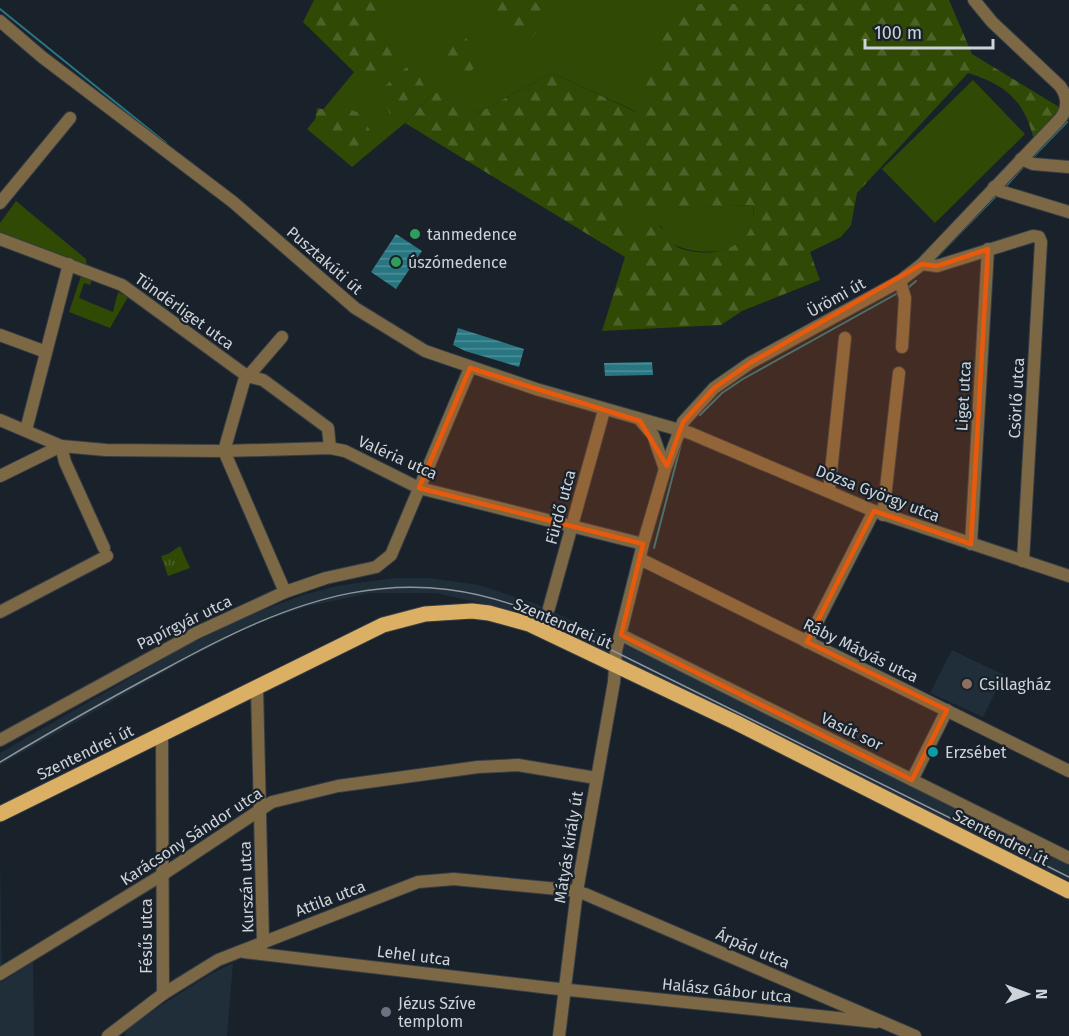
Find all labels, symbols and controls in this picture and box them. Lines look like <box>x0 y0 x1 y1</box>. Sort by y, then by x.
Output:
scale bar <box>865 12 992 50</box>
text: 100 m <box>874 22 922 44</box>
street label: Pusztakúti út <box>283 222 367 299</box>
place label: tanmedence <box>427 225 517 244</box>
marker: tanmedence <box>408 227 422 241</box>
place label: úszómedence <box>408 253 507 272</box>
marker: úszómedence <box>389 255 403 269</box>
street label: Tündérliget utca <box>131 269 238 354</box>
street label: Ürömi út <box>804 274 869 321</box>
street label: Csörlő utca <box>1005 357 1028 439</box>
street label: Liget utca <box>952 360 975 432</box>
street label: Valéria utca <box>355 432 440 483</box>
street label: Dózsa György utca <box>813 461 943 526</box>
street label: Fürdő utca <box>541 468 580 547</box>
street label: Papírgyár utca <box>134 591 235 654</box>
street label: Szentendrei út <box>511 594 615 653</box>
street label: Ráby Mátyás utca <box>800 614 921 687</box>
place label: Csillagház <box>979 675 1051 694</box>
marker: Csillagház <box>960 677 974 691</box>
street label: Vasút sor <box>818 708 887 755</box>
street label: Szentendrei út <box>34 721 137 784</box>
place label: Erzsébet <box>945 743 1007 762</box>
marker: Erzsébet <box>926 745 940 759</box>
street label: Karácsony Sándor utca <box>117 783 266 889</box>
street label: Mátyás király út <box>550 789 587 905</box>
street label: Szentendrei út <box>950 805 1052 870</box>
street label: Kurszán utca <box>235 841 258 933</box>
street label: Attila utca <box>292 876 368 921</box>
street label: Fésűs utca <box>137 898 156 974</box>
street label: Árpád utca <box>713 924 793 972</box>
street label: Lehel utca <box>376 942 452 969</box>
north arrow <box>997 964 1057 1024</box>
street label: Halász Gábor utca <box>661 974 793 1007</box>
text: N <box>1032 989 1051 999</box>
place label: Jézus Szíve templom <box>398 994 476 1031</box>
marker: Jézus Szíve templom <box>379 1005 393 1019</box>

